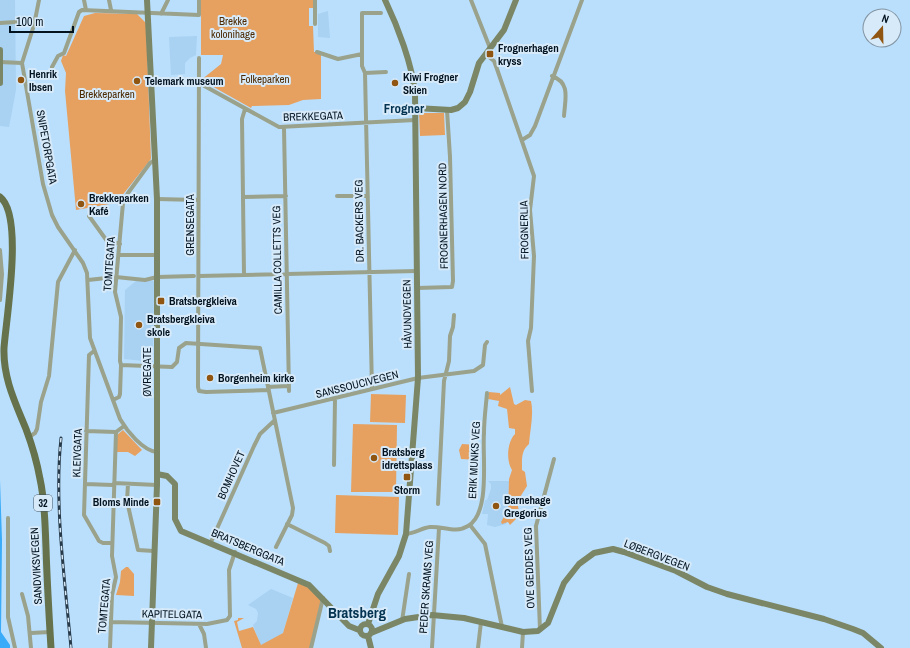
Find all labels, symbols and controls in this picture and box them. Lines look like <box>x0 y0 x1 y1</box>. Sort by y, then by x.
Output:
scale bar <box>10 8 73 34</box>
north arrow <box>862 8 902 48</box>
text: N <box>880 11 891 26</box>
text: 100 m <box>16 14 43 30</box>
park label: Brekke kolonihage <box>211 14 255 41</box>
place label: Frognerhagen kryss <box>498 41 559 68</box>
marker: Frognerhagen kryss <box>485 49 495 59</box>
place label: Henrik Ibsen <box>29 67 58 94</box>
place label: Kiwi Frogner Skien <box>403 70 459 97</box>
park label: Folkeparken <box>240 72 290 86</box>
place label: Telemark museum <box>145 74 224 88</box>
marker: Henrik Ibsen <box>16 75 26 85</box>
marker: Telemark museum <box>132 76 142 86</box>
marker: Kiwi Frogner Skien <box>390 78 400 88</box>
park label: Brekkeparken <box>79 87 135 101</box>
district label: Frogner <box>384 100 425 117</box>
street label: BREKKEGATA <box>283 108 344 124</box>
street label: SNIPETORPGATA <box>34 109 61 186</box>
street label: FROGNERHAGEN NORD <box>435 163 451 269</box>
street label: DR. BACKERS VEG <box>351 180 367 262</box>
place label: Brekkeparken Kafé <box>89 191 149 218</box>
street label: GRENSEGATA <box>183 193 197 256</box>
marker: Brekkeparken Kafé <box>76 199 86 209</box>
street label: FROGNERLIA <box>516 200 532 259</box>
street label: CAMILLA COLLETTS VEG <box>269 205 285 315</box>
street label: TOMTEGATA <box>100 235 118 292</box>
street label: HÅVUNDVEGEN <box>399 279 415 349</box>
place label: Bratsbergkleiva <box>169 294 237 308</box>
marker: Bratsbergkleiva <box>156 296 166 306</box>
place label: Bratsbergkleiva skole <box>147 312 215 339</box>
marker: Bratsbergkleiva skole <box>134 320 144 330</box>
street label: ØVREGATE <box>140 347 154 397</box>
street label: SANSSOUCIVEGEN <box>314 367 400 401</box>
place label: Borgenheim kirke <box>218 371 294 385</box>
marker: Borgenheim kirke <box>205 373 215 383</box>
street label: ERIK MUNKS VEG <box>465 421 483 499</box>
street label: KLEIVGATA <box>69 427 85 478</box>
place label: Bratsberg idrettsplass <box>382 445 433 472</box>
street label: BOMHOVET <box>214 448 248 501</box>
marker: Bratsberg idrettsplass <box>369 453 379 463</box>
marker: Storm <box>402 472 412 482</box>
place label: Storm <box>394 483 420 497</box>
place label: Barnehage Gregorius <box>504 493 551 520</box>
road number: 32 <box>34 495 52 511</box>
place label: Bloms Minde <box>93 495 149 509</box>
marker: Bloms Minde <box>152 497 162 507</box>
marker: Barnehage Gregorius <box>491 501 501 511</box>
street label: BRATSBERGGATA <box>209 525 288 569</box>
street label: SANDVIKSVEGEN <box>27 527 45 605</box>
street label: OVE GEDDES VEG <box>521 527 537 609</box>
street label: LØBERGVEGEN <box>622 536 692 574</box>
street label: PEDER SKRAMS VEG <box>416 540 436 634</box>
street label: TOMTEGATA <box>95 577 113 634</box>
district label: Bratsberg <box>328 602 387 623</box>
street label: KAPITELGATA <box>142 606 203 622</box>

